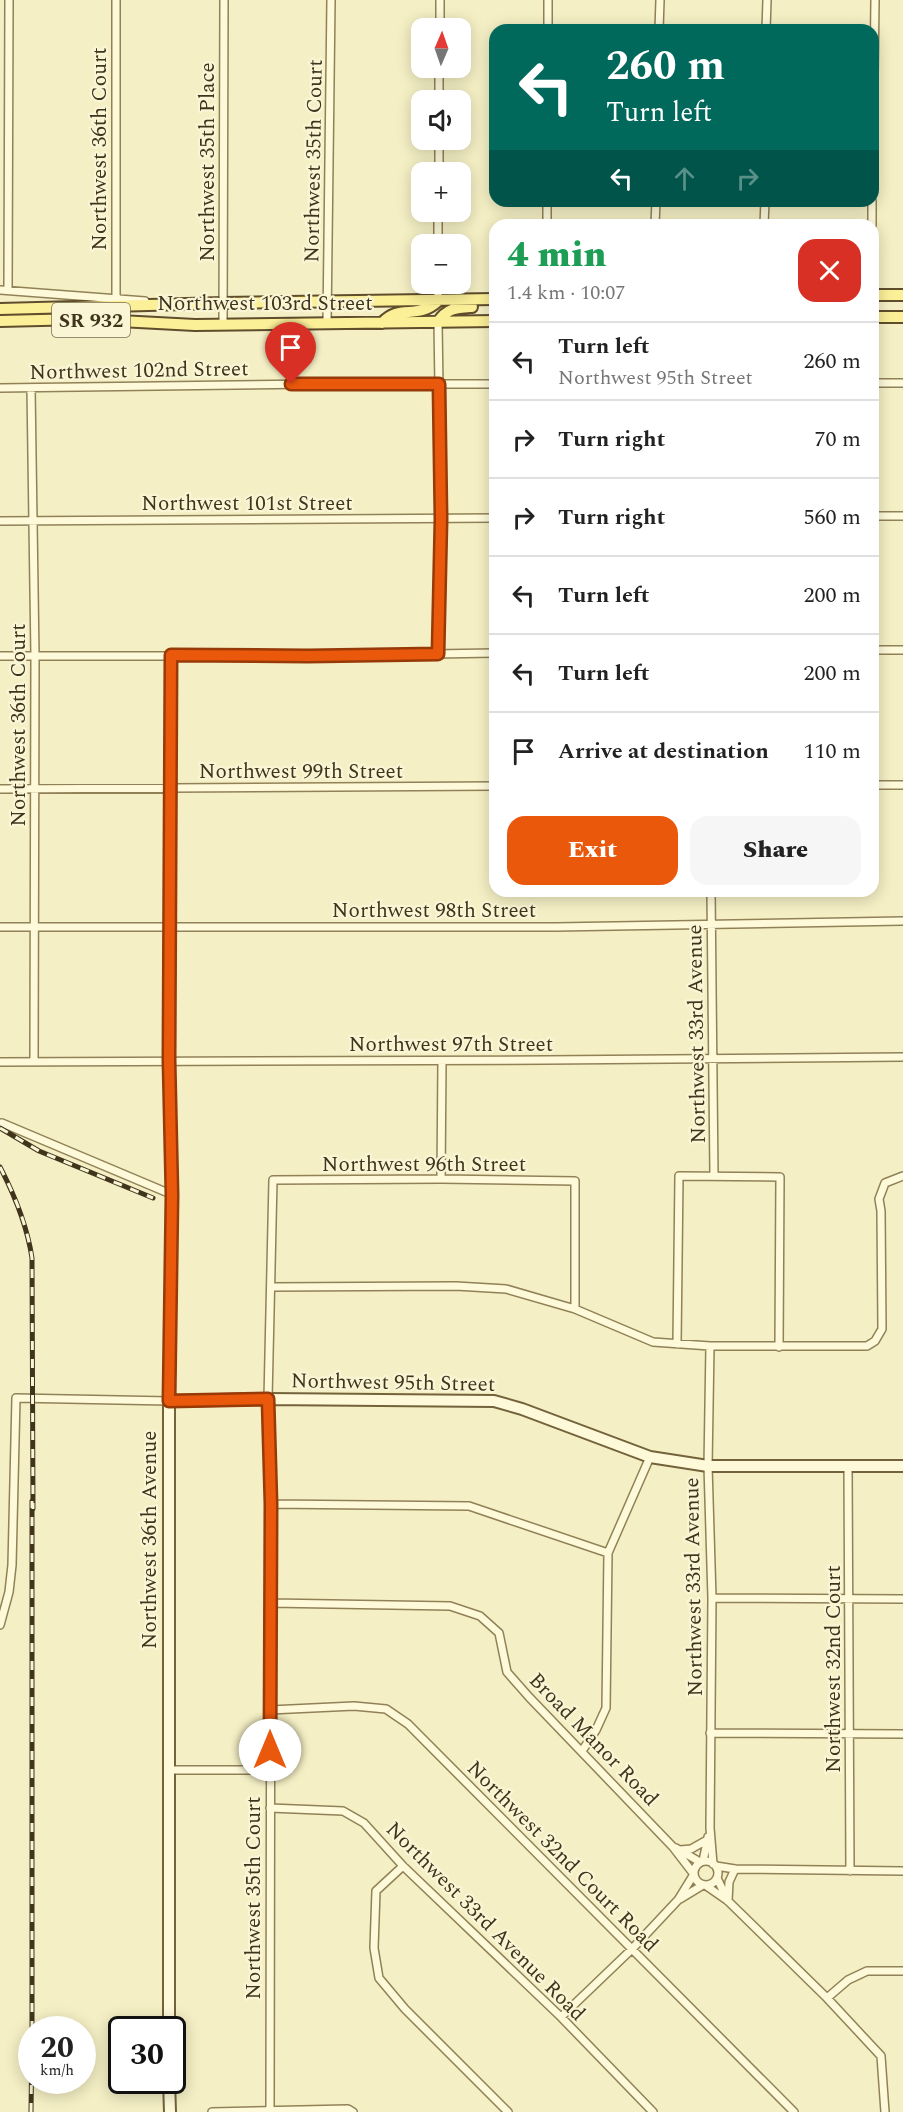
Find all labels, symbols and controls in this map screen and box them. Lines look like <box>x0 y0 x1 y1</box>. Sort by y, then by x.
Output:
north arrow <box>411 18 471 78</box>
map controls <box>411 18 471 294</box>
text: 260 m <box>606 35 725 98</box>
street label: Northwest 36th Court <box>84 47 116 251</box>
icon: left <box>507 48 585 126</box>
street label: Northwest 35th Court <box>296 59 332 263</box>
street label: Northwest 35th Place <box>192 62 224 262</box>
button: sound <box>411 90 471 150</box>
text: Turn left <box>606 92 712 134</box>
button: + <box>411 162 471 222</box>
icon: left <box>605 162 638 195</box>
icon: ahead <box>668 162 701 195</box>
icon: right <box>731 162 764 195</box>
text: 4 min <box>507 228 607 283</box>
button: − <box>411 234 471 294</box>
button: close <box>798 239 861 302</box>
text: 1.4 km · 10:07 <box>507 278 625 308</box>
street label: Northwest 103rd Street <box>157 288 373 320</box>
road number: SR 932 <box>52 303 130 337</box>
pin <box>265 322 316 384</box>
text: Turn left <box>558 330 650 363</box>
icon: arrive <box>274 331 307 364</box>
icon: left <box>507 345 540 378</box>
text: 260 m <box>804 345 861 378</box>
street label: Northwest 102nd Street <box>29 353 249 389</box>
text: Northwest 95th Street <box>558 363 753 393</box>
icon: right <box>507 423 540 456</box>
text: Turn right <box>558 423 665 456</box>
text: 70 m <box>815 423 861 456</box>
street label: Northwest 101st Street <box>141 488 353 520</box>
icon: right <box>507 501 540 534</box>
text: Turn right <box>558 501 665 534</box>
text: 560 m <box>804 501 861 534</box>
icon: left <box>507 579 540 612</box>
text: Turn left <box>558 579 650 612</box>
text: 200 m <box>804 579 861 612</box>
street label: Northwest 36th Court <box>3 623 35 827</box>
icon: left <box>507 657 540 690</box>
text: Turn left <box>558 657 650 690</box>
text: 200 m <box>804 657 861 690</box>
icon: arrive <box>507 735 540 768</box>
text: Arrive at destination <box>558 735 769 768</box>
text: 110 m <box>804 735 861 768</box>
street label: Northwest 99th Street <box>199 756 403 788</box>
button: Exit <box>507 816 678 885</box>
button: Share <box>690 816 861 885</box>
street label: Northwest 98th Street <box>332 895 536 927</box>
street label: Northwest 33rd Avenue <box>679 924 715 1144</box>
street label: Northwest 97th Street <box>349 1029 553 1061</box>
street label: Northwest 96th Street <box>322 1149 526 1181</box>
street label: Northwest 95th Street <box>291 1365 495 1401</box>
street label: Northwest 36th Avenue <box>134 1431 166 1649</box>
street label: Northwest 33rd Avenue <box>676 1477 712 1697</box>
street label: Northwest 32nd Court <box>818 1565 850 1773</box>
street label: Broad Manor Road <box>521 1665 666 1814</box>
position arrow <box>238 1718 302 1782</box>
street label: Northwest 32nd Court Road <box>459 1753 666 1960</box>
street label: Northwest 35th Court <box>238 1796 270 2000</box>
street label: Northwest 33rd Avenue Road <box>378 1814 593 2029</box>
speed limit sign: 30 <box>108 2016 186 2094</box>
text: 20 <box>40 2025 74 2071</box>
text: km/h <box>40 2059 74 2082</box>

